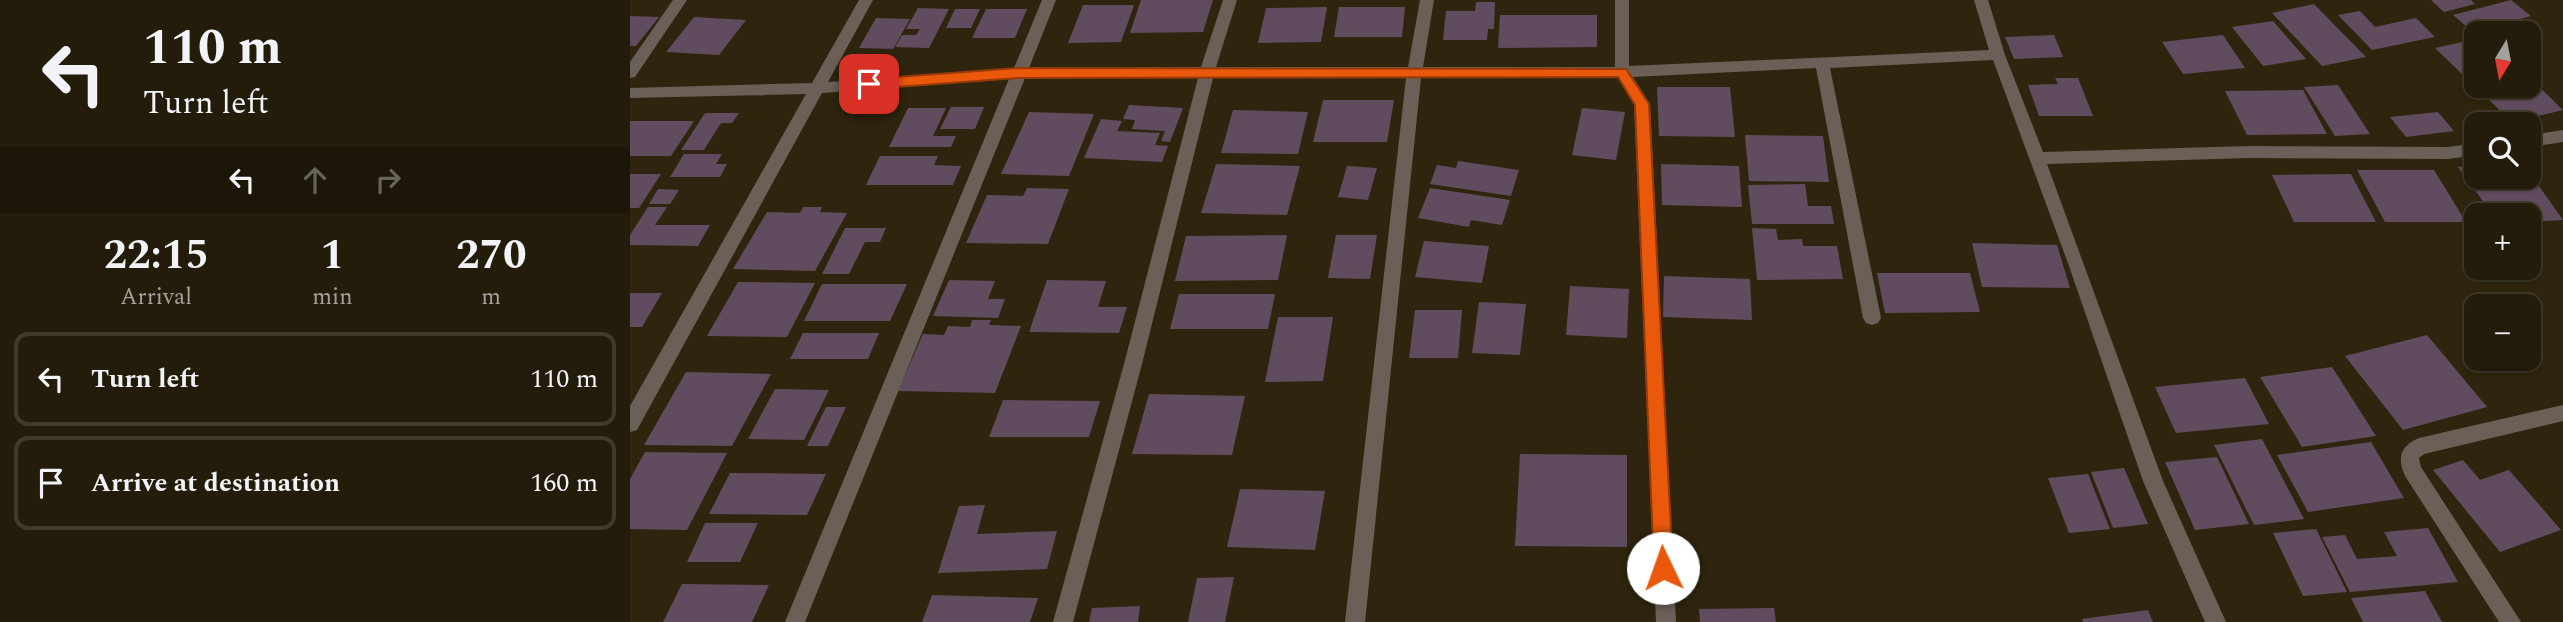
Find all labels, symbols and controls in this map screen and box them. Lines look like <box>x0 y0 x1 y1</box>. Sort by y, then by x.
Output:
text: 110 m <box>143 11 282 86</box>
north arrow <box>2464 21 2541 98</box>
map controls <box>2464 21 2541 371</box>
icon: left <box>28 28 119 119</box>
pin <box>839 54 899 114</box>
icon: arrive <box>850 65 888 103</box>
text: Turn left <box>143 79 269 128</box>
button: search <box>2464 112 2541 189</box>
icon: left <box>223 161 261 199</box>
icon: ahead <box>296 161 334 199</box>
icon: right <box>369 161 407 199</box>
button: + <box>2464 203 2541 280</box>
text: 22:15 <box>103 224 209 287</box>
text: 1 <box>321 224 344 287</box>
text: 270 <box>456 224 527 287</box>
text: Arrival <box>120 280 192 315</box>
text: min <box>312 280 353 315</box>
text: m <box>481 280 501 315</box>
button: − <box>2464 294 2541 371</box>
text: Turn left <box>91 359 199 399</box>
text: 110 m <box>530 359 598 399</box>
icon: left <box>32 360 70 398</box>
text: Arrive at destination <box>91 463 340 503</box>
text: 160 m <box>530 463 598 503</box>
icon: arrive <box>32 464 70 502</box>
position arrow <box>1626 531 1700 605</box>

